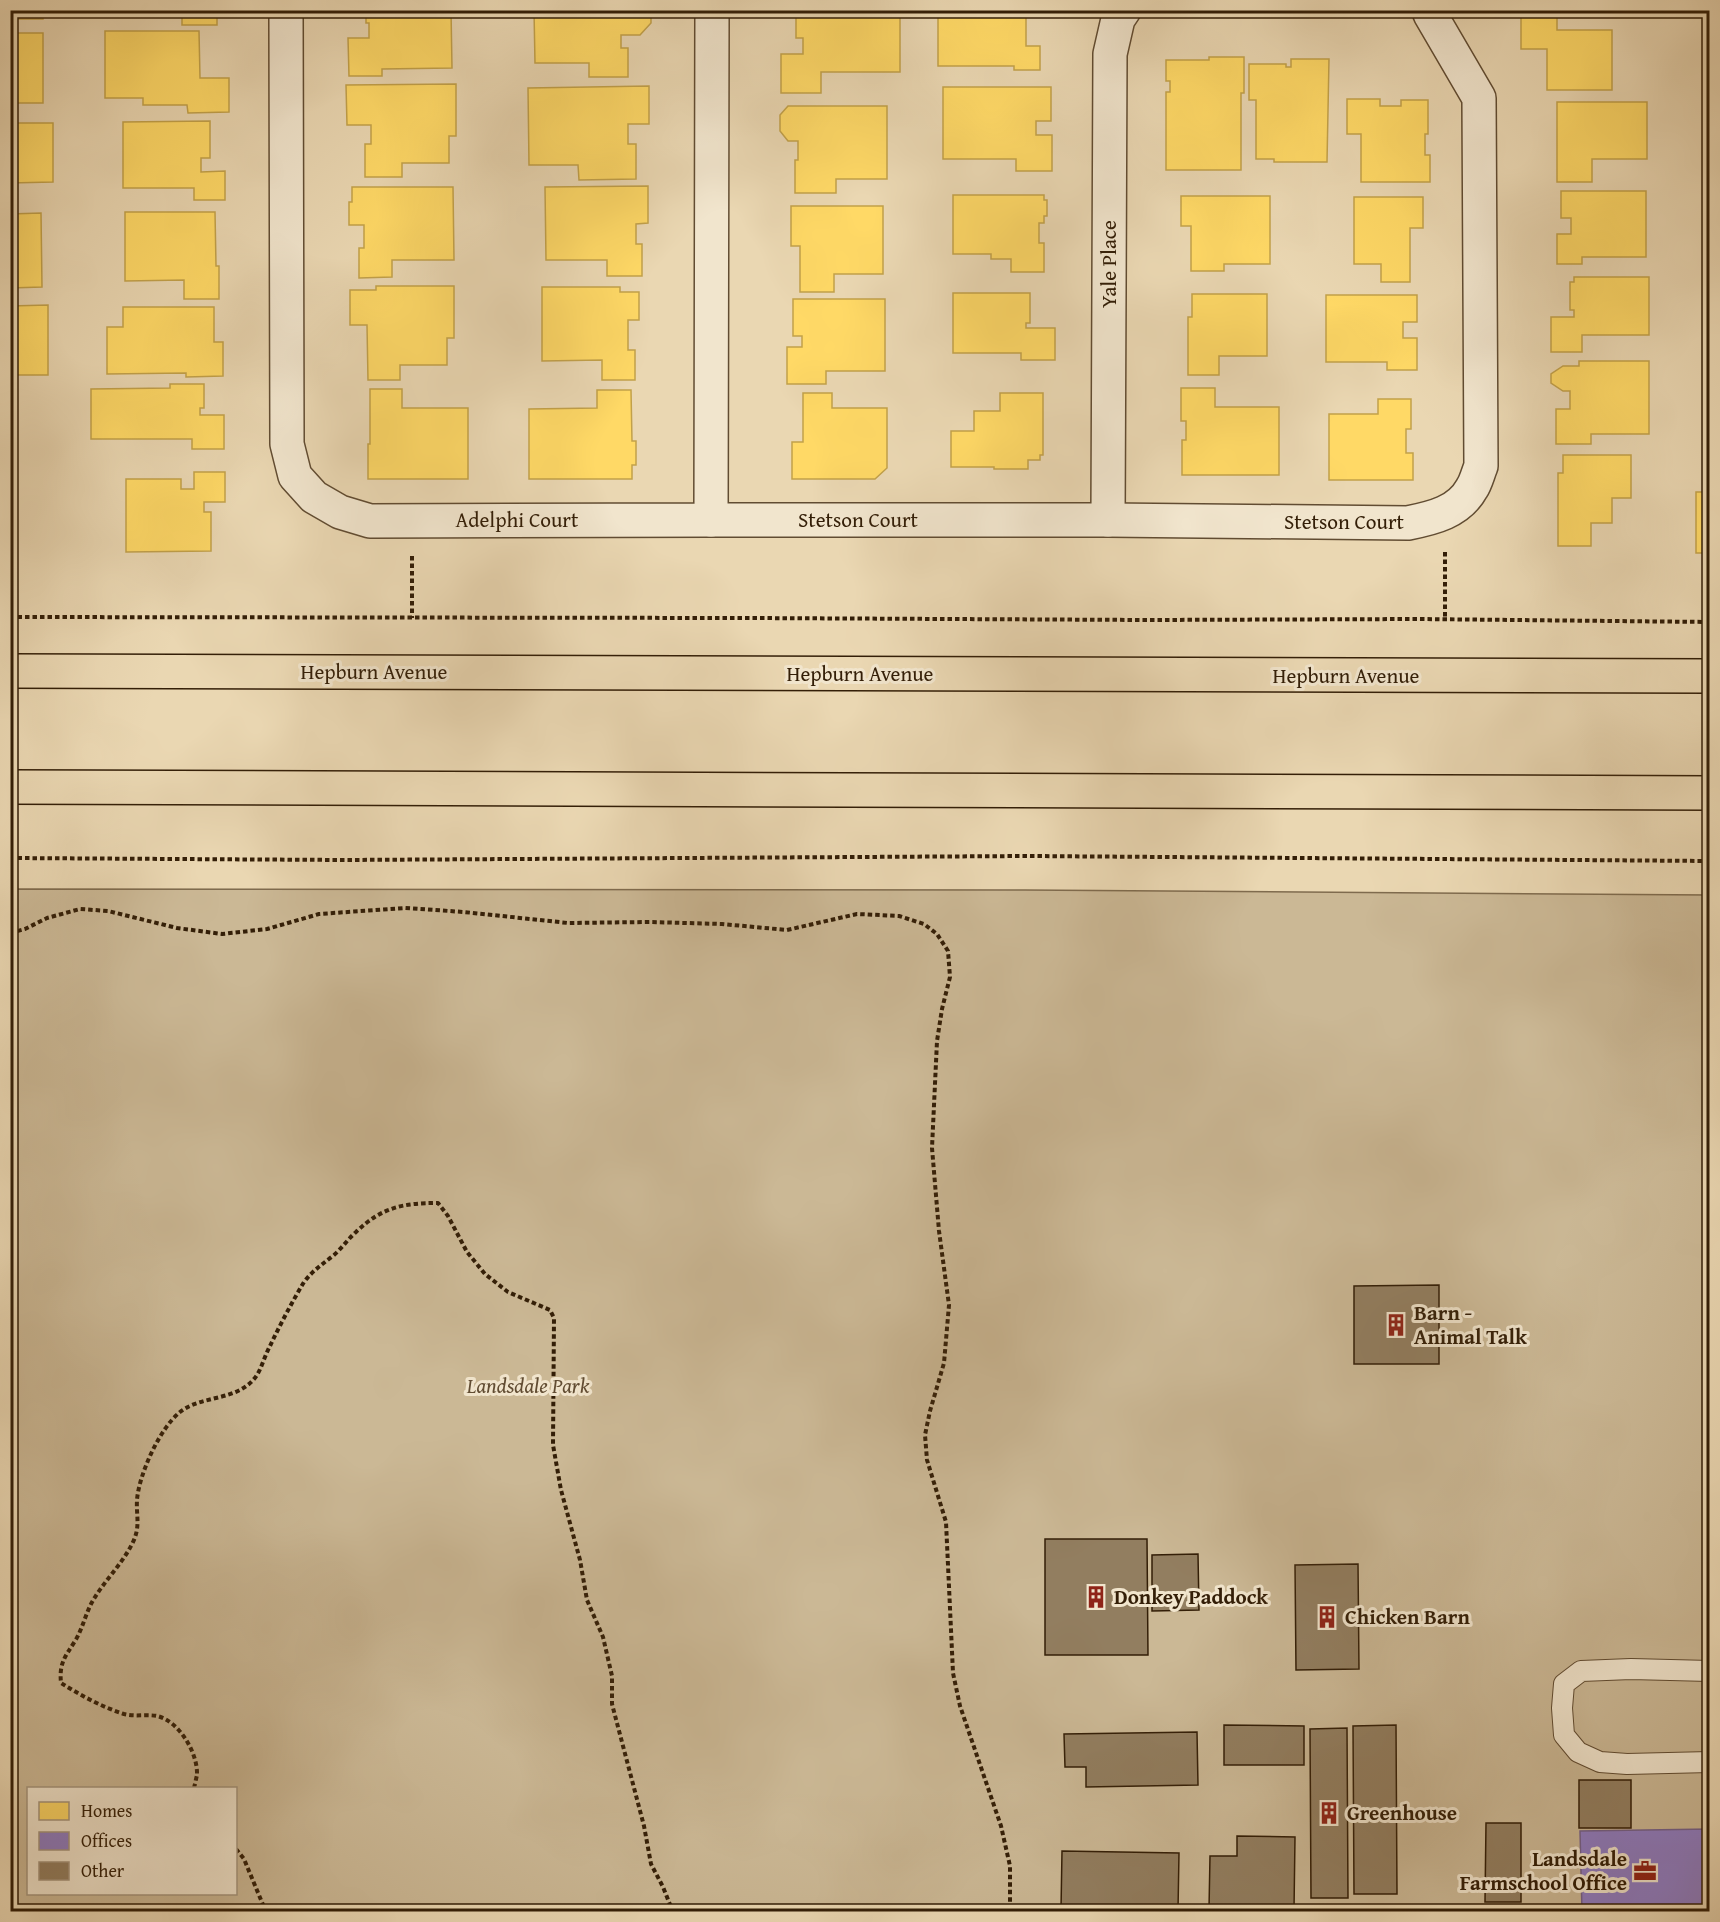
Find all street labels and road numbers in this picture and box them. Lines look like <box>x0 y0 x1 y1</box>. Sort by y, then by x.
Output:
street label: Yale Place <box>1093 220 1124 308</box>
street label: Adelphi Court <box>456 504 579 535</box>
street label: Stetson Court <box>798 504 919 535</box>
street label: Stetson Court <box>1284 506 1405 537</box>
street label: Hepburn Avenue <box>301 656 448 687</box>
street label: Hepburn Avenue <box>787 658 934 689</box>
street label: Hepburn Avenue <box>1273 660 1420 691</box>

